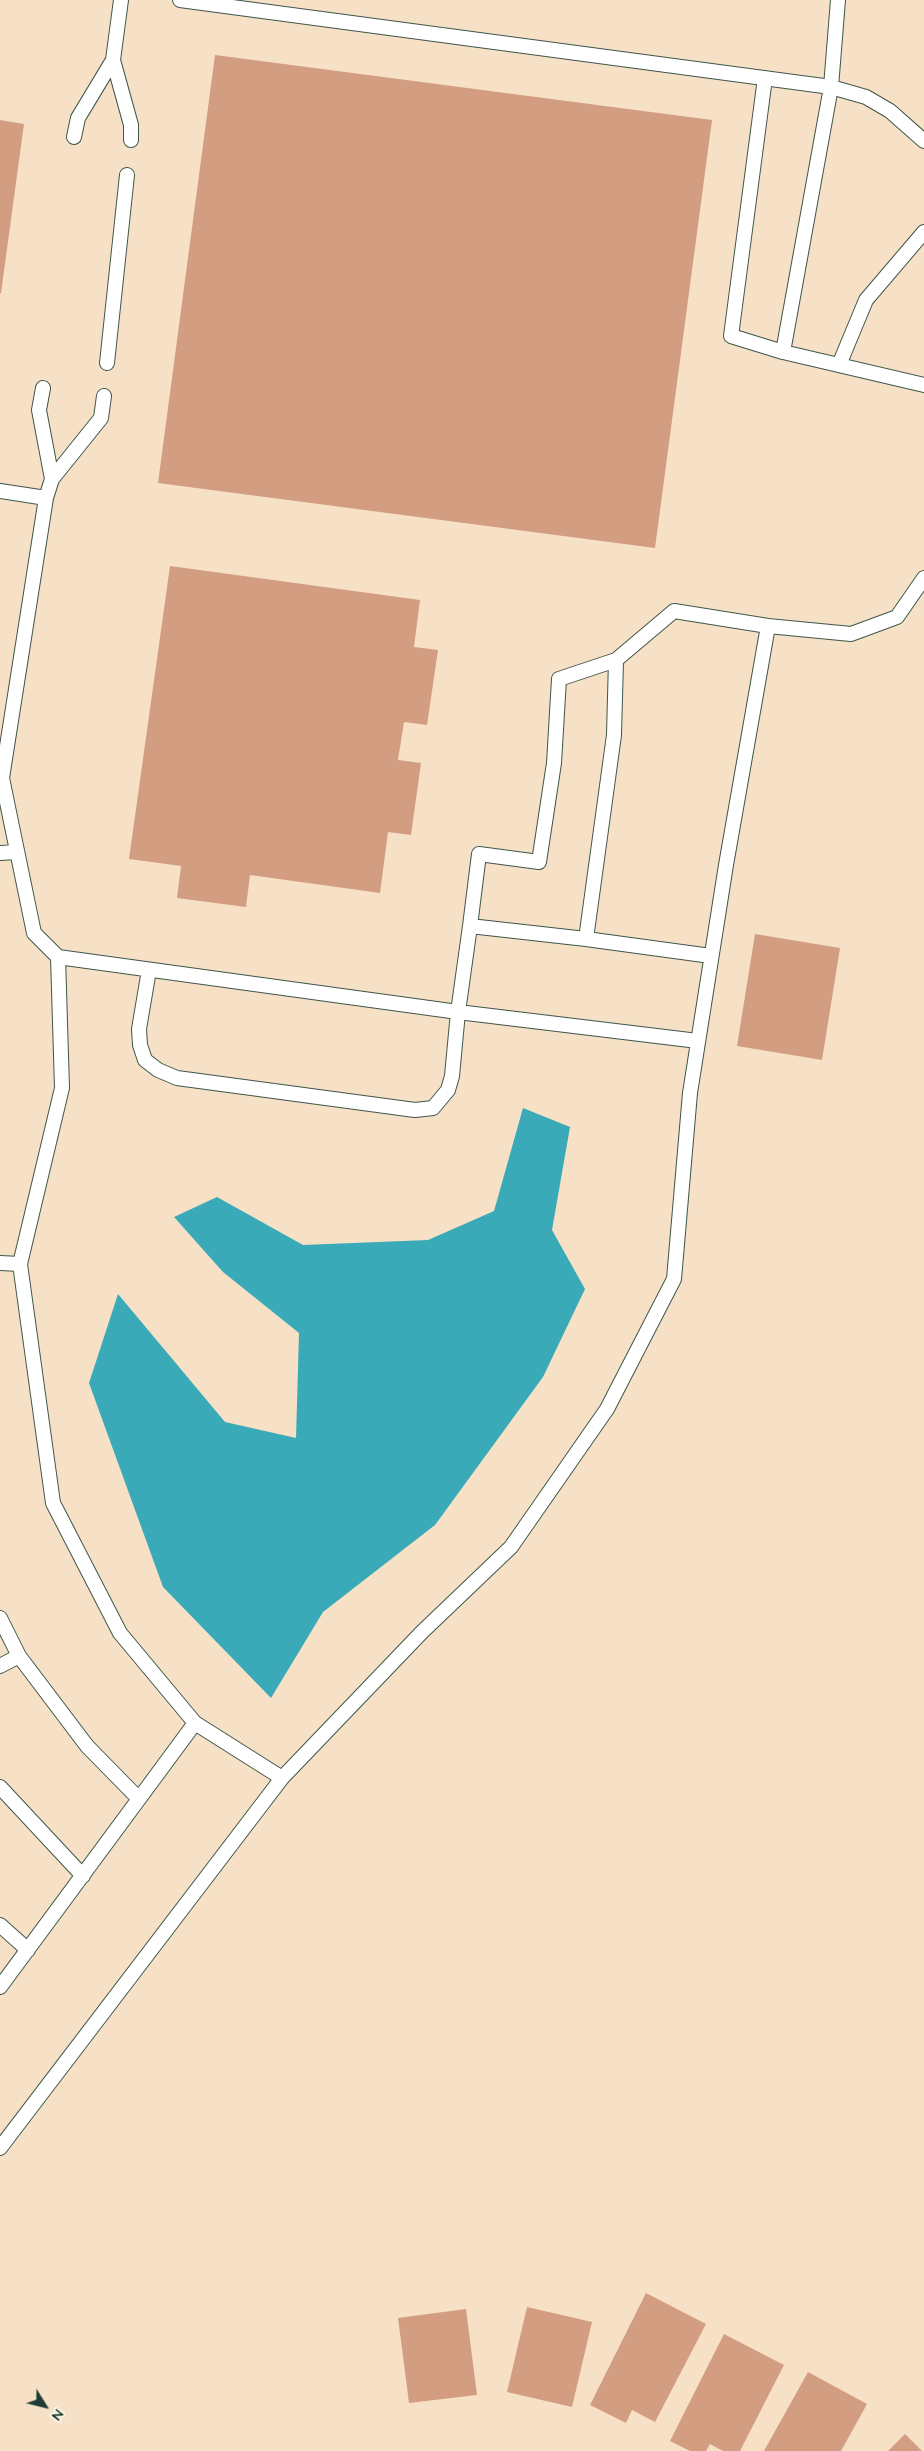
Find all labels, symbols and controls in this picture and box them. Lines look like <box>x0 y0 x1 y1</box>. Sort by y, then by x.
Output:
north arrow <box>20 2381 70 2431</box>
text: N <box>46 2405 68 2424</box>

